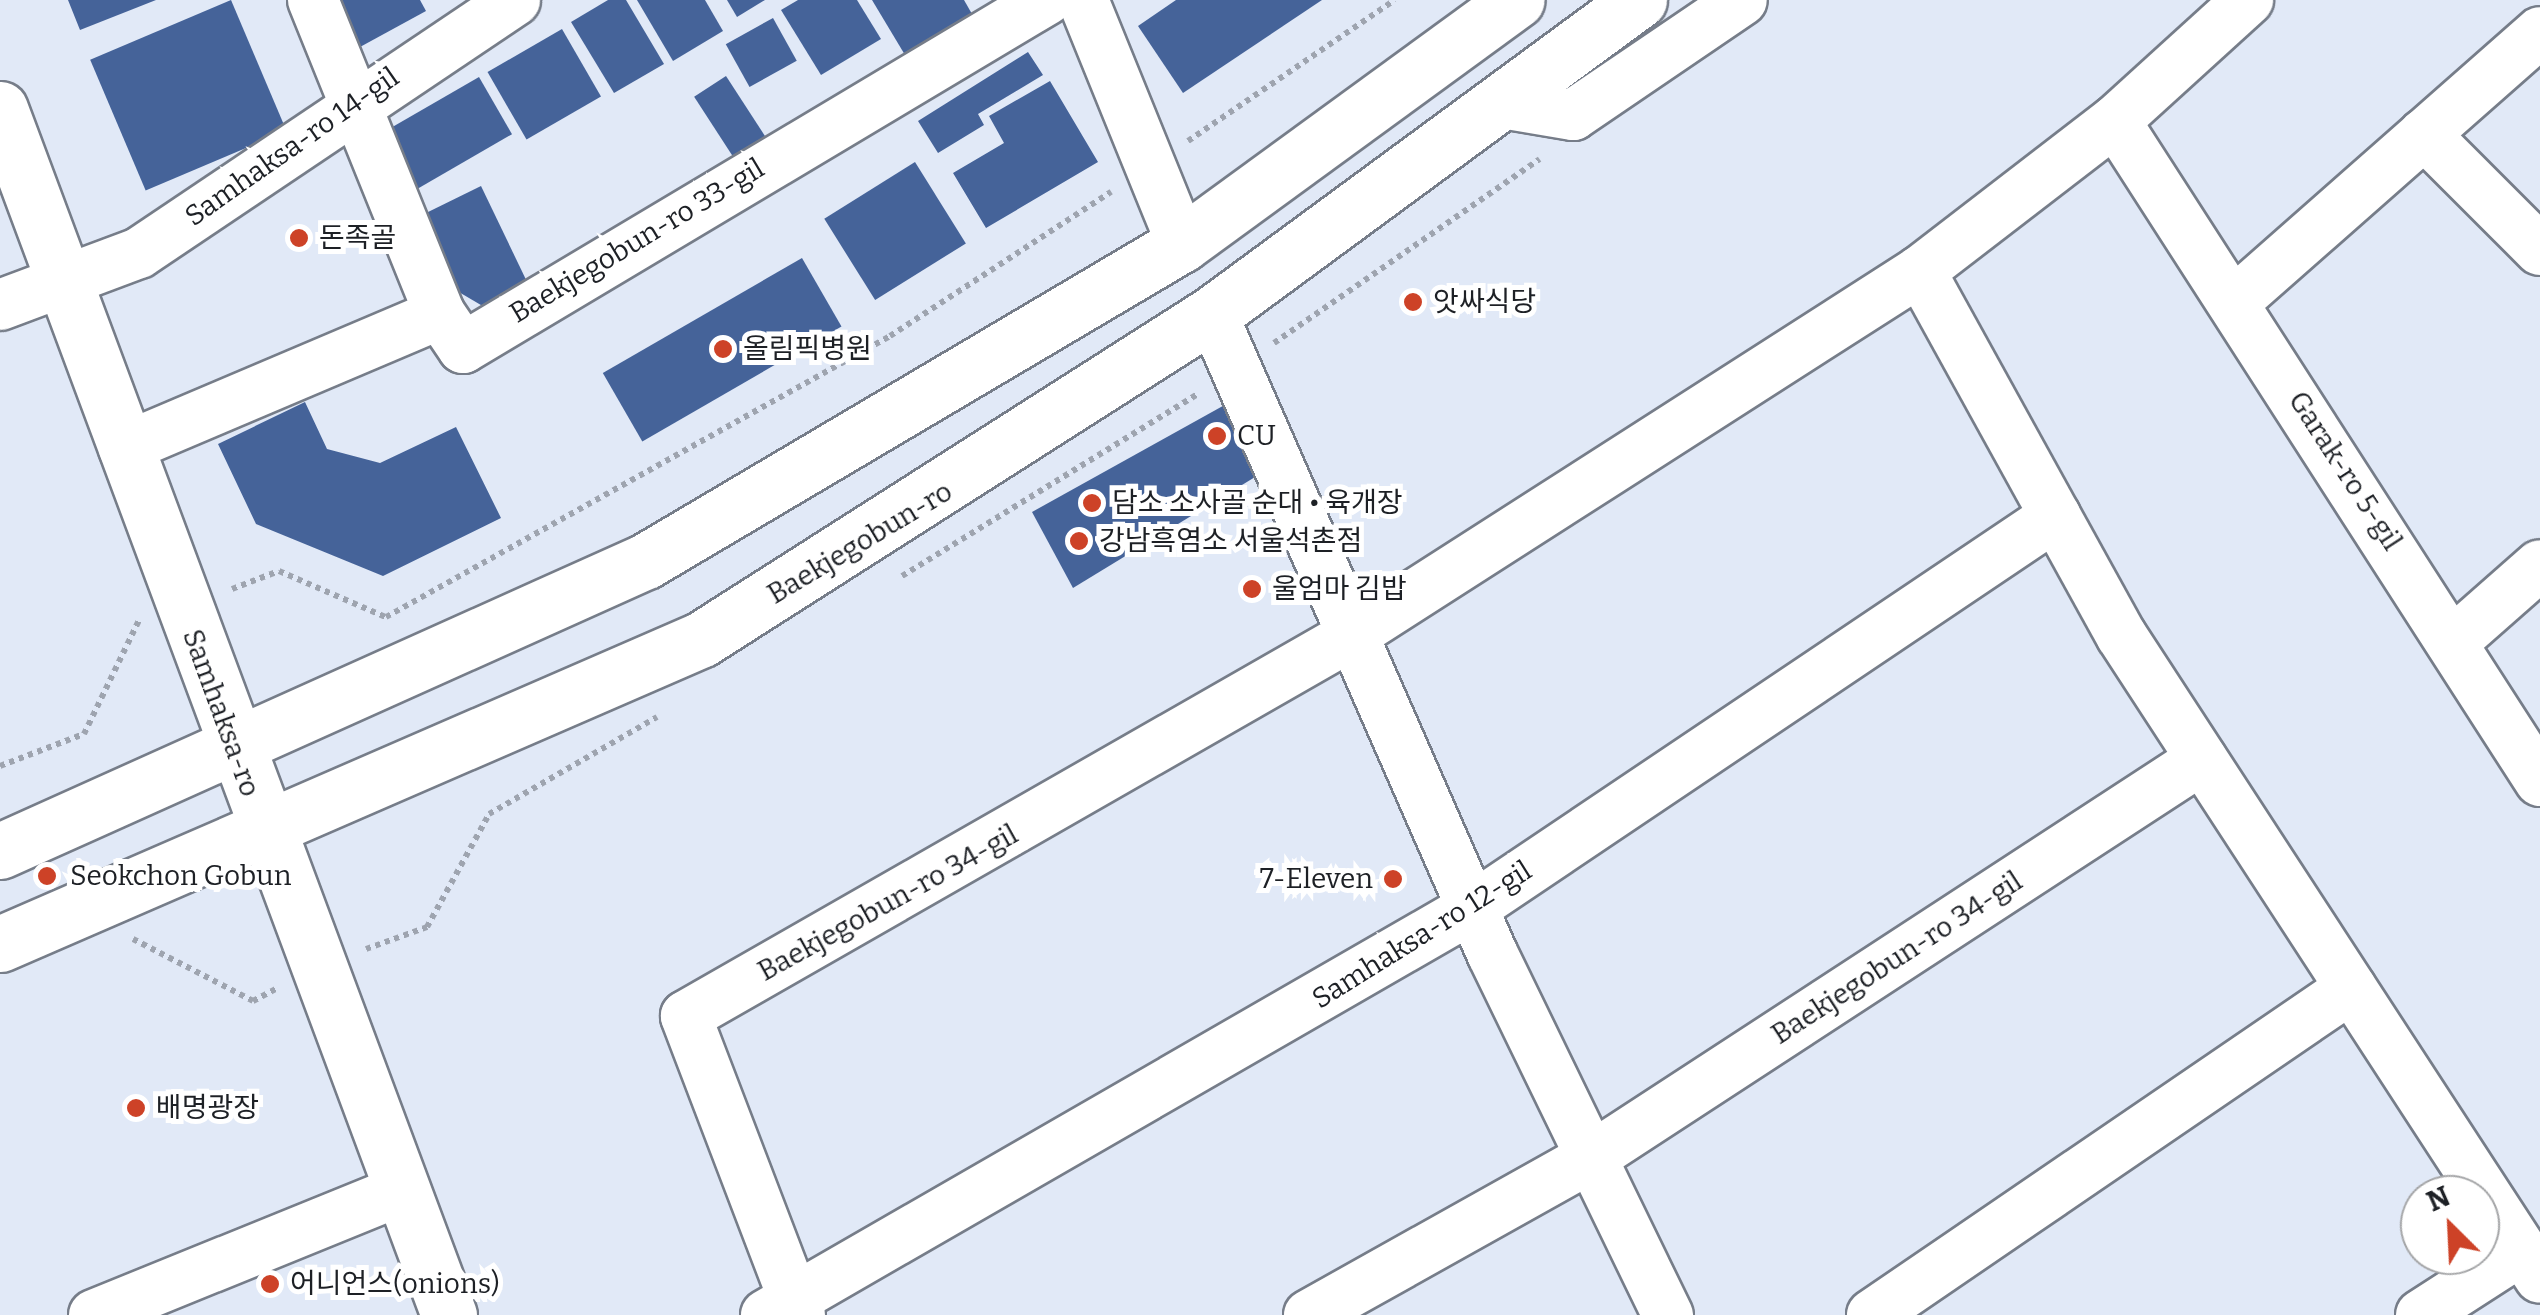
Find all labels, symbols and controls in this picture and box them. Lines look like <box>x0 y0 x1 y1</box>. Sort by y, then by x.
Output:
street label: Samhaksa-ro 14-gil <box>179 61 405 233</box>
street label: Baekjegobun-ro 33-gil <box>504 152 770 330</box>
place label: 돈족골 <box>319 221 396 255</box>
marker: 돈족골 <box>288 227 310 249</box>
place label: 앗싸식당 <box>1433 285 1536 319</box>
marker: 앗싸식당 <box>1402 291 1424 313</box>
place label: 올림픽병원 <box>743 332 872 366</box>
marker: 올림픽병원 <box>712 338 734 360</box>
street label: Garak-ro 5-gil <box>2281 385 2409 557</box>
place label: CU <box>1237 419 1276 453</box>
marker: CU <box>1206 425 1228 447</box>
street label: Baekjegobun-ro <box>762 475 958 611</box>
place label: 담소 소사골 순대 • 육개장 <box>1112 486 1403 520</box>
marker: 담소 소사골 순대 • 육개장 <box>1081 492 1103 514</box>
place label: 강남흑염소 서울석촌점 <box>1099 524 1362 558</box>
marker: 강남흑염소 서울석촌점 <box>1068 530 1090 552</box>
place label: 울엄마 김밥 <box>1272 572 1406 606</box>
marker: 울엄마 김밥 <box>1241 578 1263 600</box>
street label: Samhaksa-ro <box>175 625 267 801</box>
street label: Baekjegobun-ro 34-gil <box>752 818 1024 988</box>
street label: Samhaksa-ro 12-gil <box>1306 854 1538 1016</box>
place label: Seokchon Gobun <box>70 859 291 893</box>
place label: 7-Eleven <box>1260 862 1373 896</box>
marker: Seokchon Gobun <box>34 863 60 889</box>
street label: Baekjegobun-ro 34-gil <box>1765 864 2029 1052</box>
marker: 7-Eleven <box>1382 868 1404 890</box>
place label: 배명광장 <box>156 1091 259 1125</box>
marker: 배명광장 <box>125 1097 147 1119</box>
north arrow <box>2400 1175 2500 1275</box>
text: N <box>2422 1179 2455 1218</box>
place label: 어니언스(onions) <box>290 1267 500 1301</box>
marker: 어니언스(onions) <box>259 1273 281 1295</box>

